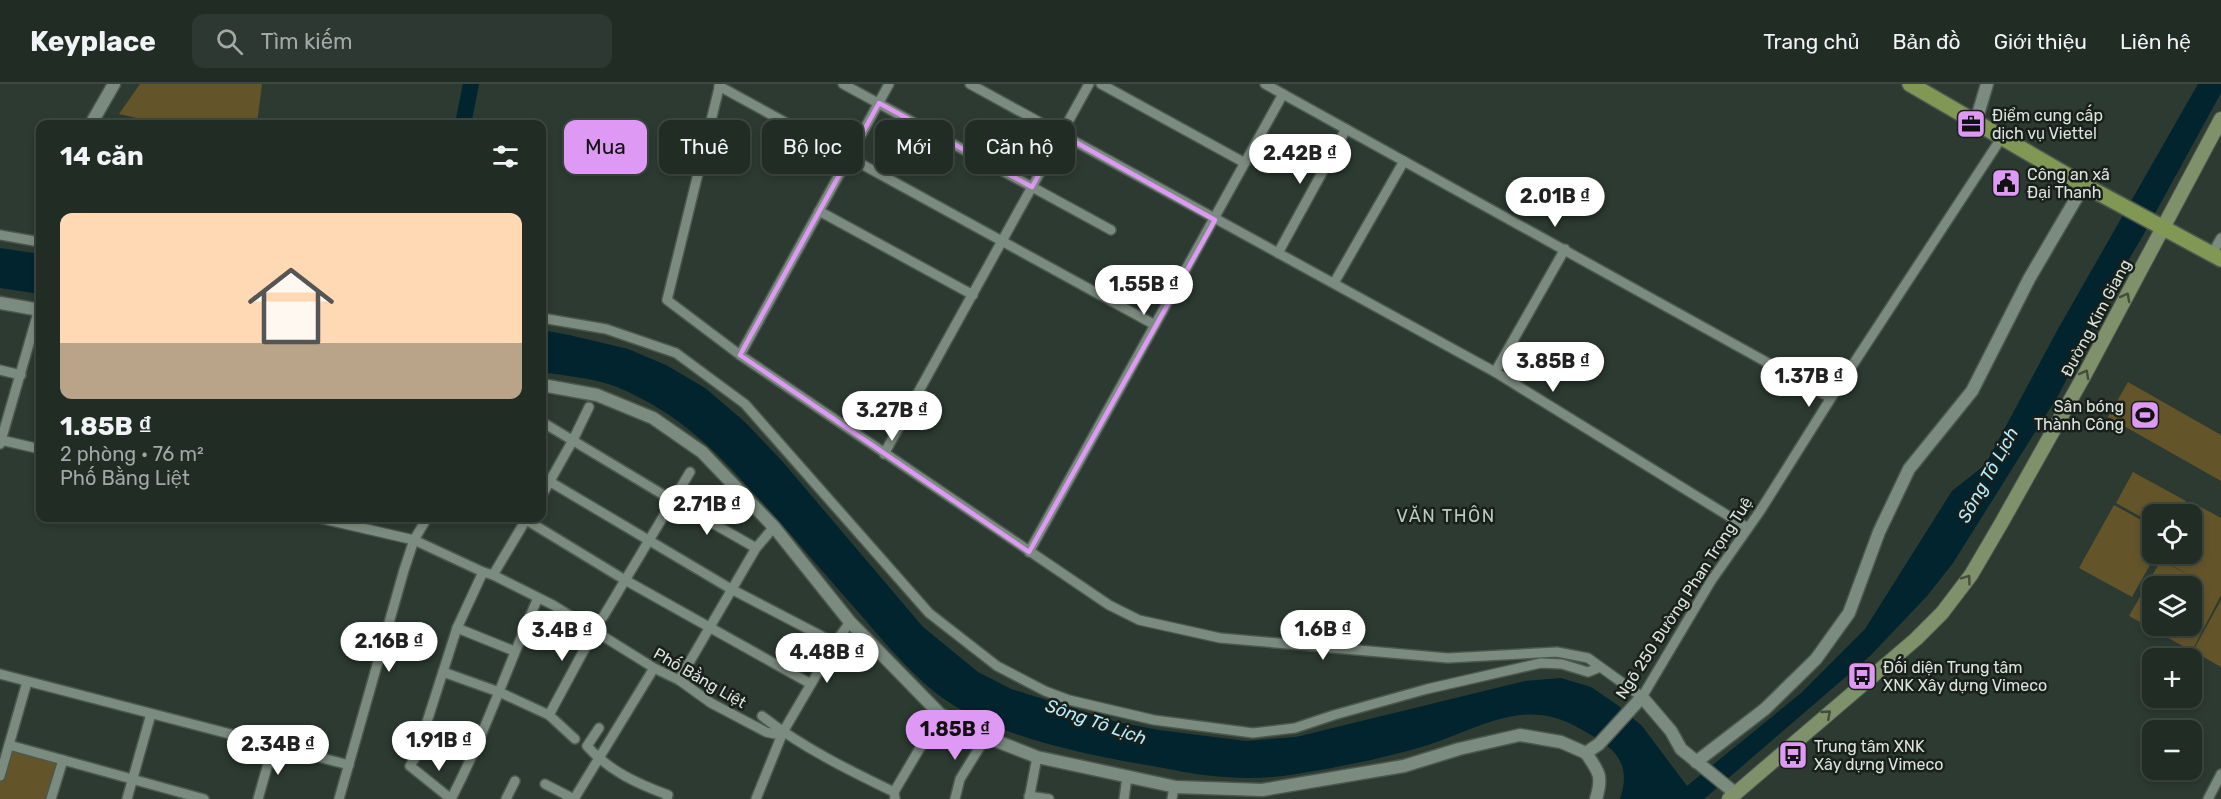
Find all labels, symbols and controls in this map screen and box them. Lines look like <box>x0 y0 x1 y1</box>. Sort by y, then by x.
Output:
search box <box>192 14 612 68</box>
text: Keyplace <box>30 25 156 58</box>
icon: search <box>213 25 246 58</box>
text: Tìm kiếm <box>261 28 353 55</box>
text: Trang chủ <box>1763 29 1860 54</box>
text: Bản đồ <box>1893 29 1961 54</box>
text: Giới thiệu <box>1994 29 2087 54</box>
text: Liên hệ <box>2120 29 2191 54</box>
place label: Điểm cung cấp dịch vụ Viettel <box>1992 104 2103 143</box>
office icon: Điểm cung cấp dịch vụ Viettel <box>1955 108 1987 140</box>
chip: Mua <box>564 120 647 174</box>
chip: Thuê <box>659 120 750 174</box>
chip: Bộ lọc <box>762 120 863 174</box>
chip: Mới <box>875 120 953 174</box>
chip: Căn hộ <box>965 120 1075 174</box>
pin: 2.42B ₫ <box>1245 134 1355 185</box>
icon: filters <box>489 140 522 173</box>
text: 14 căn <box>60 141 144 172</box>
text: 2.42B ₫ <box>1263 141 1337 165</box>
place label: Công an xã Đại Thanh <box>2027 165 2110 202</box>
public building icon: Công an xã Đại Thanh <box>1990 167 2022 199</box>
pin: 2.01B ₫ <box>1500 177 1610 228</box>
text: 2.01B ₫ <box>1520 184 1590 208</box>
icon: home <box>237 252 345 360</box>
street label: Đường Kim Giang <box>2057 256 2135 380</box>
pin: 1.55B ₫ <box>1089 265 1199 316</box>
text: 1.55B ₫ <box>1109 272 1179 296</box>
one-way arrow <box>2119 293 2130 304</box>
pin: 3.85B ₫ <box>1498 342 1608 393</box>
text: 3.85B ₫ <box>1516 349 1590 373</box>
pin: 1.37B ₫ <box>1754 357 1864 408</box>
text: 1.37B ₫ <box>1775 364 1843 388</box>
one-way arrow <box>2078 370 2089 380</box>
pin: 3.27B ₫ <box>837 391 947 442</box>
place label: Sân bóng Thành Công <box>2034 397 2124 434</box>
text: 3.27B ₫ <box>856 398 928 422</box>
sports icon: Sân bóng Thành Công <box>2129 399 2161 431</box>
text: 1.85B ₫ <box>60 411 152 442</box>
water label: Sông Tô Lịch <box>1953 423 2023 526</box>
text: 2 phòng · 76 m² <box>60 442 204 466</box>
text: Phố Bằng Liệt <box>60 466 190 490</box>
pin: 2.71B ₫ <box>652 485 762 536</box>
text: 2.71B ₫ <box>673 492 741 516</box>
street label: Ngõ 250 Đường Phan Trọng Tuệ <box>1612 494 1756 702</box>
map controls <box>2142 504 2202 780</box>
button: locate <box>2142 504 2202 564</box>
district label: VĂN THÔN <box>1396 505 1496 527</box>
one-way arrow <box>1960 575 1971 586</box>
button: layers <box>2142 576 2202 636</box>
pin: 1.6B ₫ <box>1274 610 1372 661</box>
pin: 3.4B ₫ <box>513 611 611 662</box>
text: 1.6B ₫ <box>1294 617 1352 641</box>
text: 3.4B ₫ <box>532 618 592 642</box>
pin: 2.16B ₫ <box>334 622 444 673</box>
text: 2.16B ₫ <box>355 629 423 653</box>
pin: 4.48B ₫ <box>772 633 882 684</box>
text: 4.48B ₫ <box>790 640 864 664</box>
street label: Phố Bằng Liệt <box>650 643 750 712</box>
button: + <box>2142 648 2202 708</box>
place label: Đối diện Trung tâm XNK Xây dựng Vimeco <box>1883 656 2047 695</box>
bus stop icon: Đối diện Trung tâm XNK Xây dựng Vimeco <box>1846 660 1878 692</box>
water label: Sông Tô Lịch <box>1043 694 1150 750</box>
pin: 1.85B ₫ <box>900 710 1010 761</box>
one-way arrow <box>1820 710 1831 721</box>
text: 1.85B ₫ <box>920 717 990 741</box>
button: − <box>2142 720 2202 780</box>
pin: 1.91B ₫ <box>384 721 494 772</box>
pin: 2.34B ₫ <box>223 725 333 776</box>
text: 1.91B ₫ <box>406 728 472 752</box>
text: 2.34B ₫ <box>241 732 315 756</box>
place label: Trung tâm XNK Xây dựng Vimeco <box>1814 737 1944 774</box>
bus stop icon: Trung tâm XNK Xây dựng Vimeco <box>1777 739 1809 771</box>

